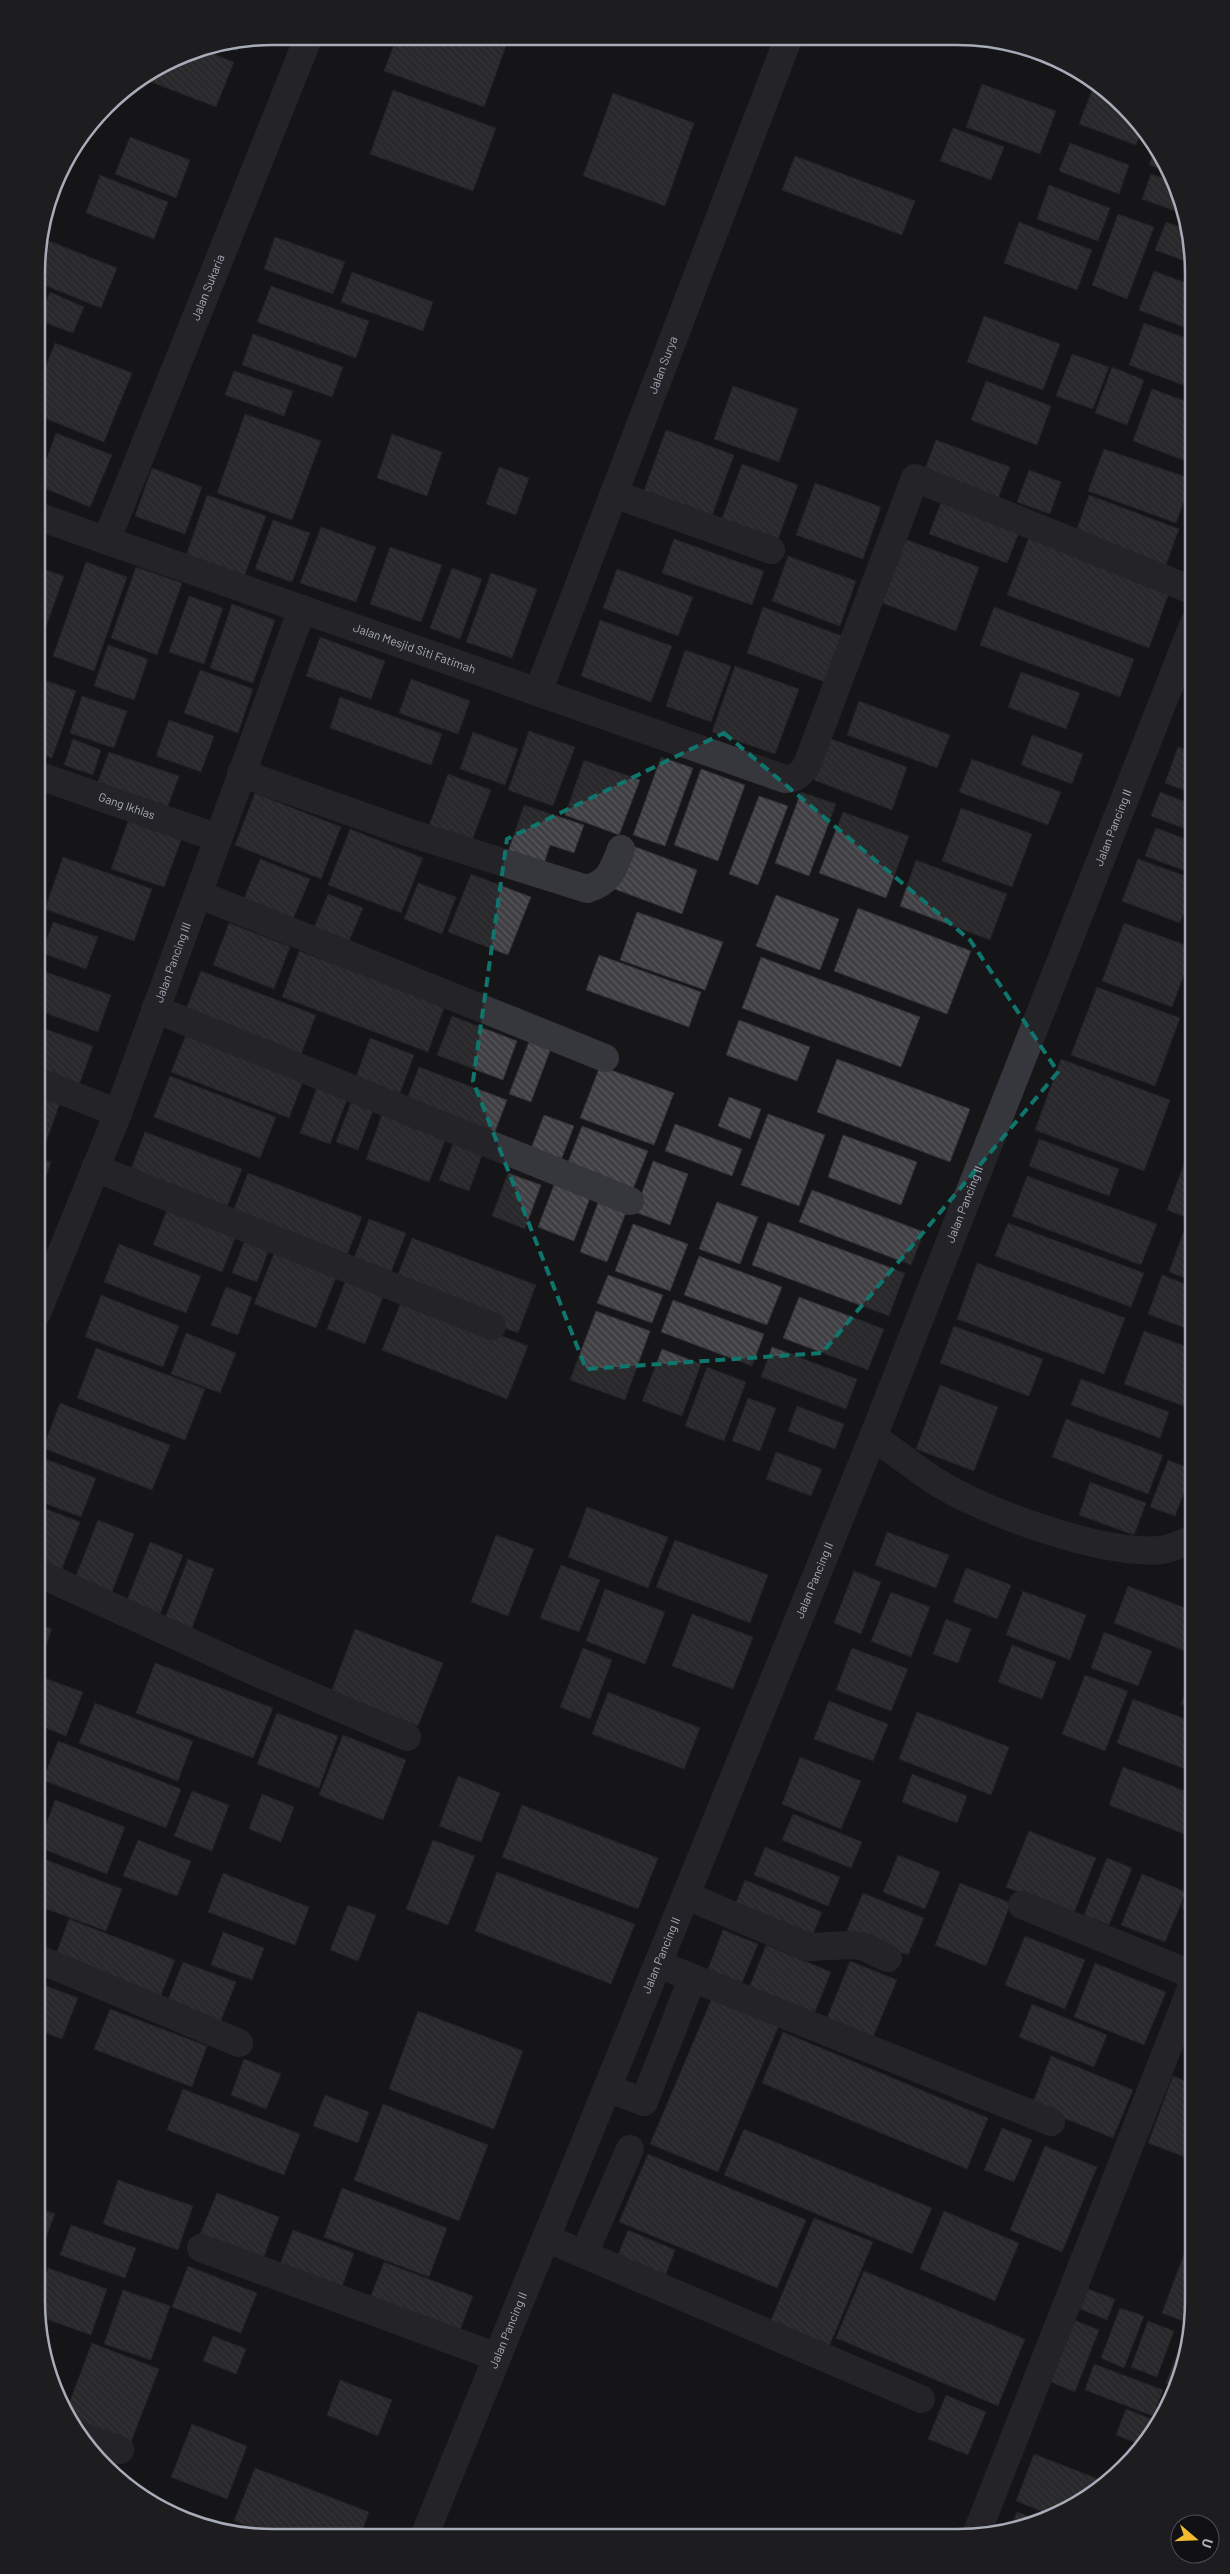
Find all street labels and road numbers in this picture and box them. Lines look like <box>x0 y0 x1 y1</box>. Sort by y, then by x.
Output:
street label: Jalan Sukaria <box>188 252 227 322</box>
street label: Jalan Surya <box>645 334 680 396</box>
street label: Jalan Mesjid Siti Fatimah <box>352 620 478 676</box>
street label: Jalan Pancing II <box>1091 787 1134 868</box>
street label: Gang Ikhlas <box>97 789 157 822</box>
street label: Jalan Pancing III <box>151 920 193 1004</box>
street label: Jalan Pancing II <box>942 1164 985 1244</box>
street label: Jalan Pancing II <box>792 1540 835 1620</box>
street label: Jalan Pancing II <box>639 1915 682 1995</box>
street label: Jalan Pancing II <box>485 2290 529 2370</box>

